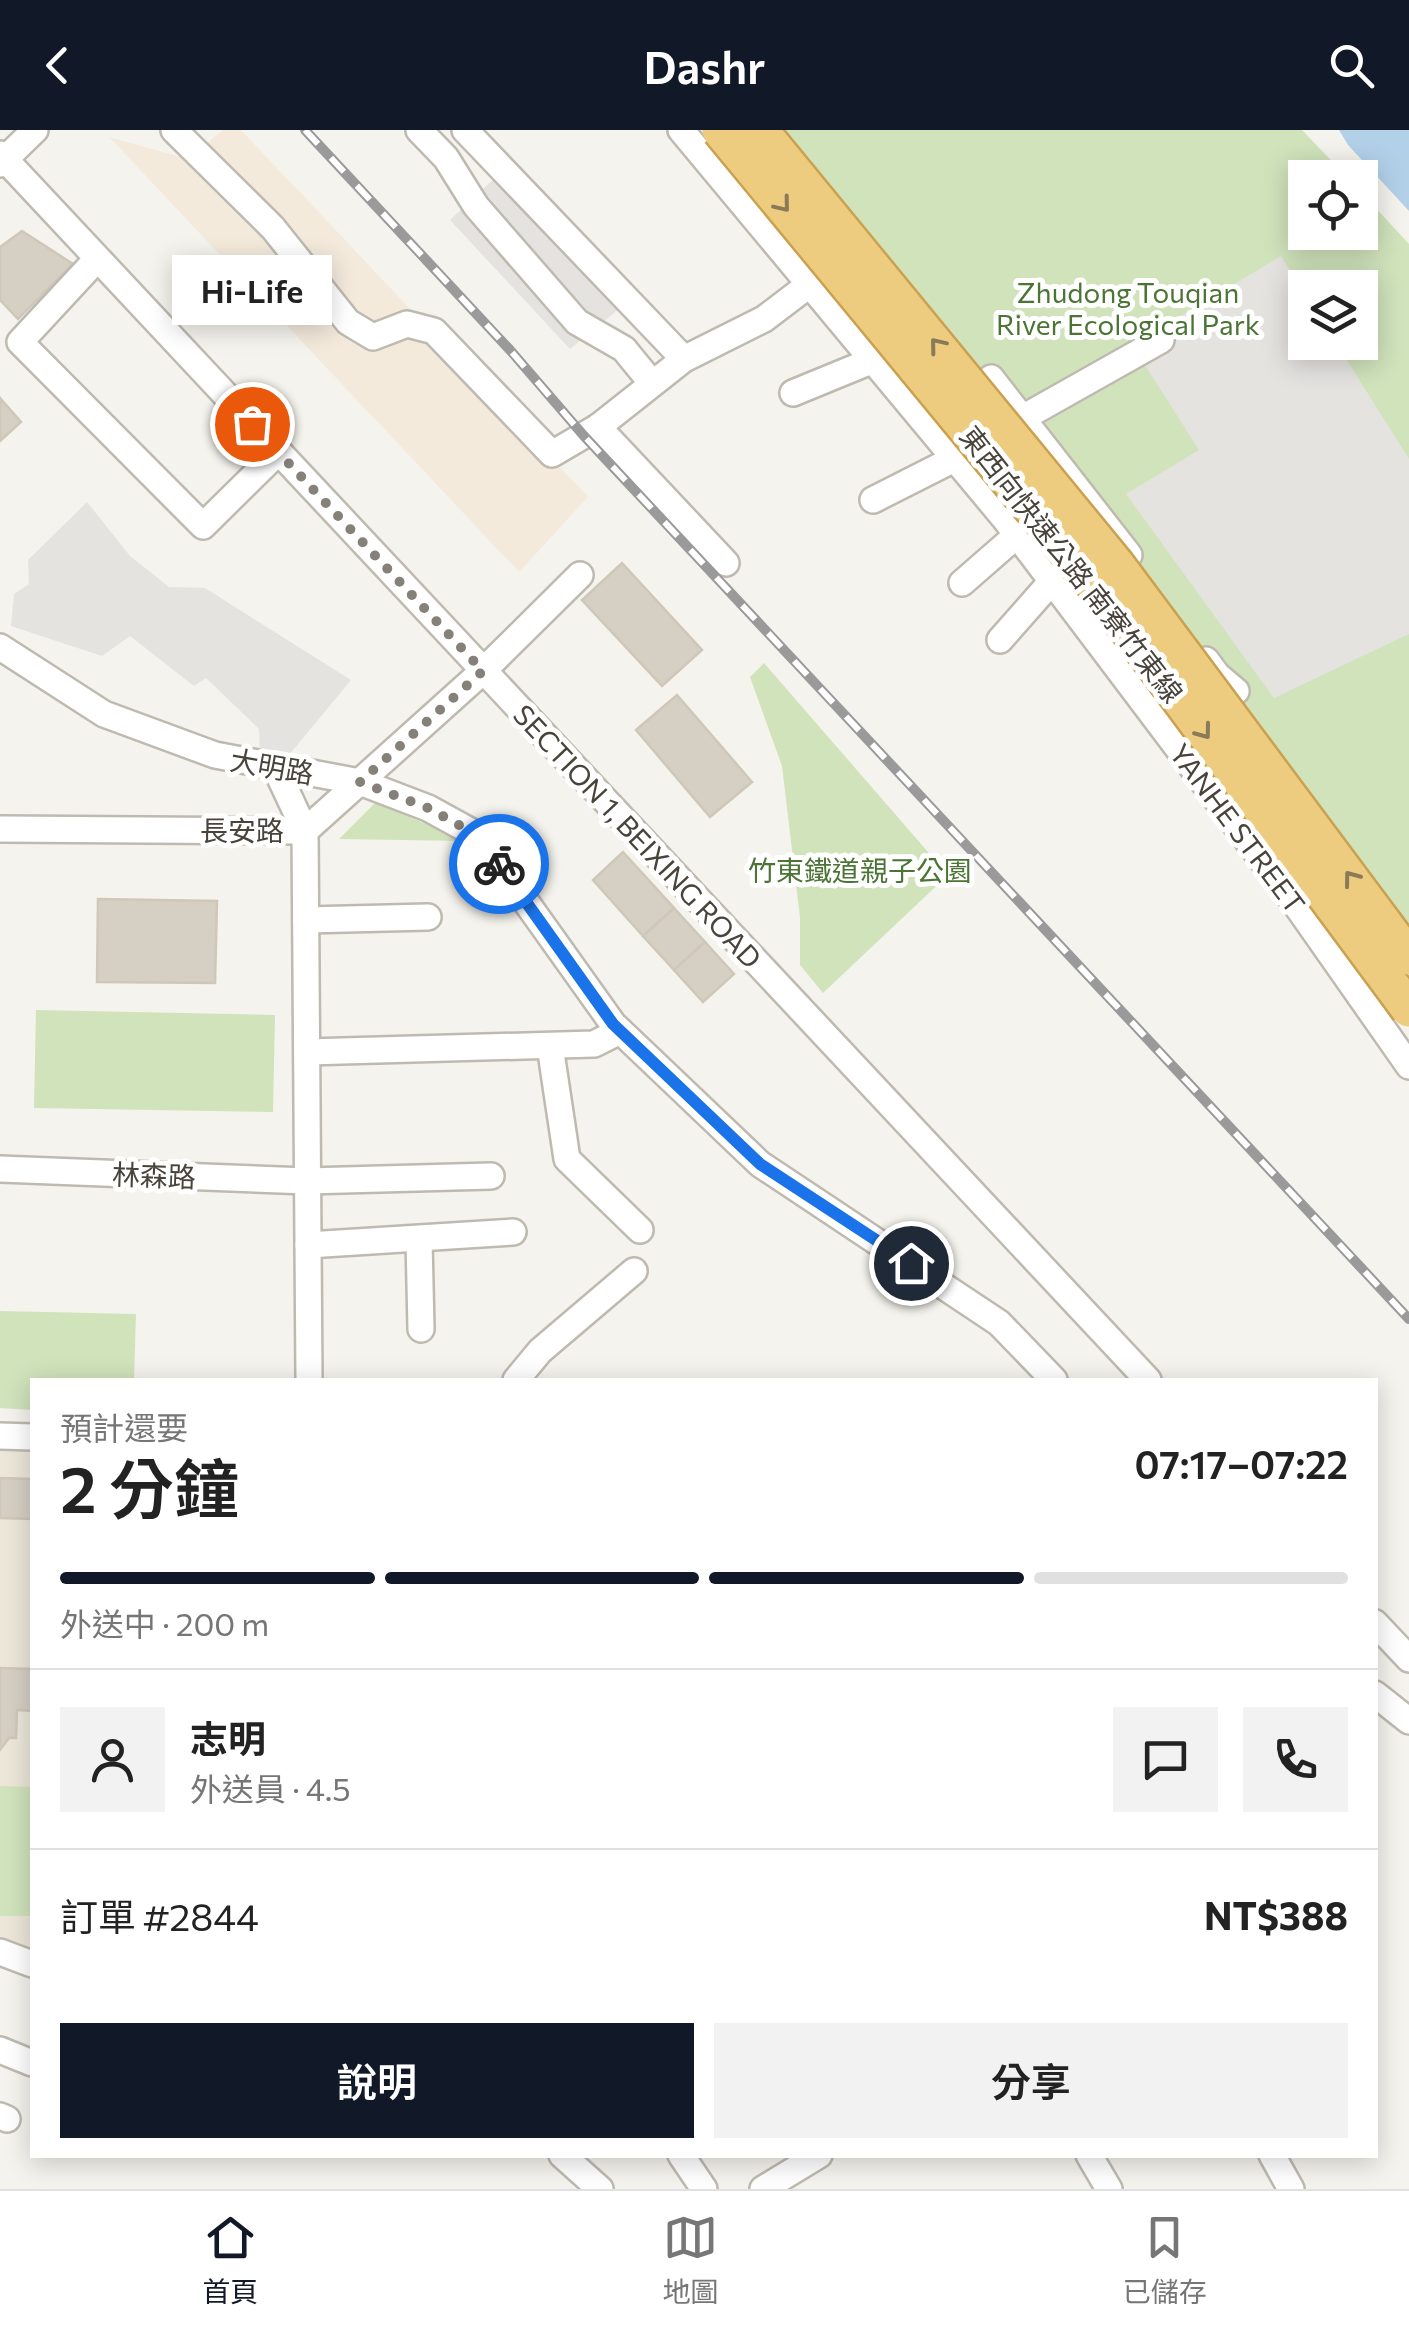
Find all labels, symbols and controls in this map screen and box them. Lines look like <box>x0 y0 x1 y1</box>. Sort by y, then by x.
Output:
icon: back <box>30 38 85 93</box>
text: Dashr <box>644 38 765 93</box>
icon: search <box>1324 38 1379 93</box>
map controls <box>1288 160 1378 360</box>
button: locate <box>1288 160 1378 250</box>
one-way arrow <box>771 193 789 211</box>
callout: Hi-Life <box>172 254 332 324</box>
text: Hi-Life <box>201 270 303 310</box>
button: layers <box>1288 270 1378 360</box>
park label: Zhudong Touqian River Ecological Park <box>996 275 1260 341</box>
one-way arrow <box>931 339 949 357</box>
pin <box>210 382 295 467</box>
icon: bag <box>225 397 280 452</box>
street label: 東西向快速公路 南寮竹東線 <box>954 419 1190 709</box>
street label: SECTION 1, BEIXING ROAD <box>507 697 769 975</box>
one-way arrow <box>1192 721 1209 739</box>
street label: YANHE STREET <box>1163 737 1313 919</box>
street label: 大明路 <box>228 742 316 790</box>
street label: 長安路 <box>200 813 284 847</box>
courier <box>449 814 549 914</box>
icon: bike <box>472 837 527 892</box>
park label: 竹東鐵道親子公園 <box>748 853 972 887</box>
one-way arrow <box>1344 871 1363 890</box>
street label: 林森路 <box>111 1157 197 1193</box>
pin <box>869 1221 954 1306</box>
icon: home <box>884 1236 939 1291</box>
text: 預計還要 <box>60 1407 188 1447</box>
text: 07:17–07:22 <box>1134 1440 1348 1487</box>
text: 2 分鐘 <box>60 1447 239 1526</box>
text: 外送中 · 200 m <box>60 1603 269 1643</box>
button: person <box>60 1707 165 1812</box>
button: chat <box>1113 1707 1218 1812</box>
button: phone <box>1243 1707 1348 1812</box>
text: 志明 <box>190 1714 266 1761</box>
text: 外送員 · 4.5 <box>190 1768 351 1808</box>
text: NT$388 <box>1204 1891 1348 1938</box>
text: 訂單 #2844 <box>60 1892 259 1939</box>
button: 說明 <box>60 2023 694 2138</box>
button: 分享 <box>714 2023 1348 2138</box>
tab: 首頁 <box>202 2210 258 2310</box>
tab: 地圖 <box>662 2210 719 2310</box>
tab: 已儲存 <box>1123 2210 1207 2310</box>

